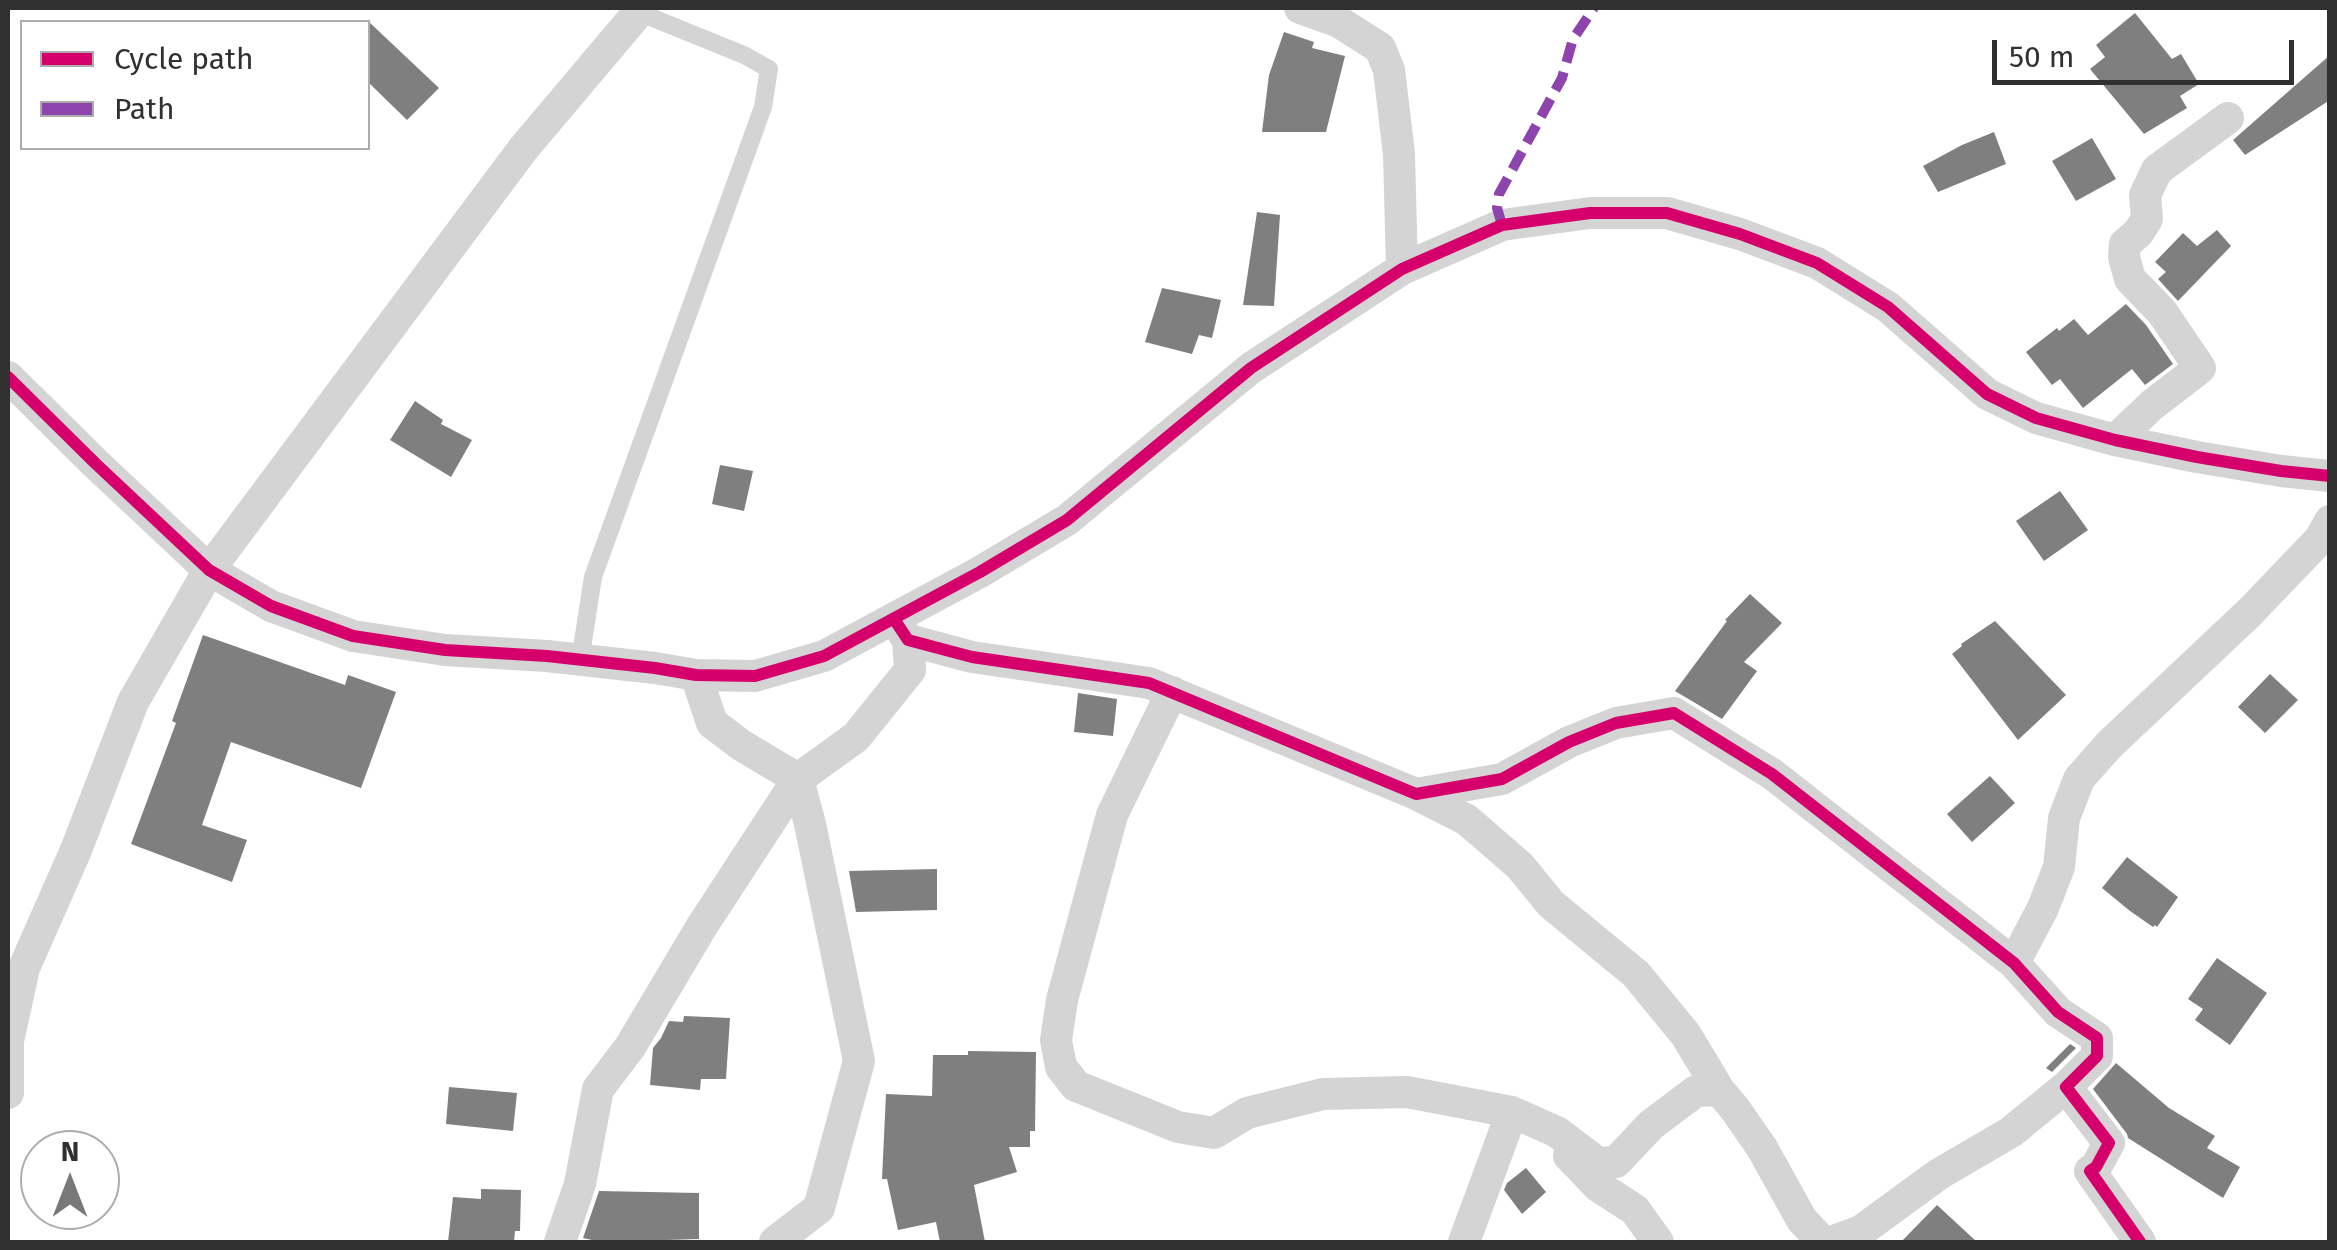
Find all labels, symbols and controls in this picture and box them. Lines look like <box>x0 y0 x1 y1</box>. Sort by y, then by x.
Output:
legend <box>20 20 370 150</box>
scale bar <box>1997 20 2300 82</box>
text: 50 m <box>2009 39 2074 75</box>
text: Cycle path <box>114 41 253 77</box>
text: Path <box>114 91 175 127</box>
north arrow <box>20 1130 120 1230</box>
text: N <box>61 1135 79 1168</box>

